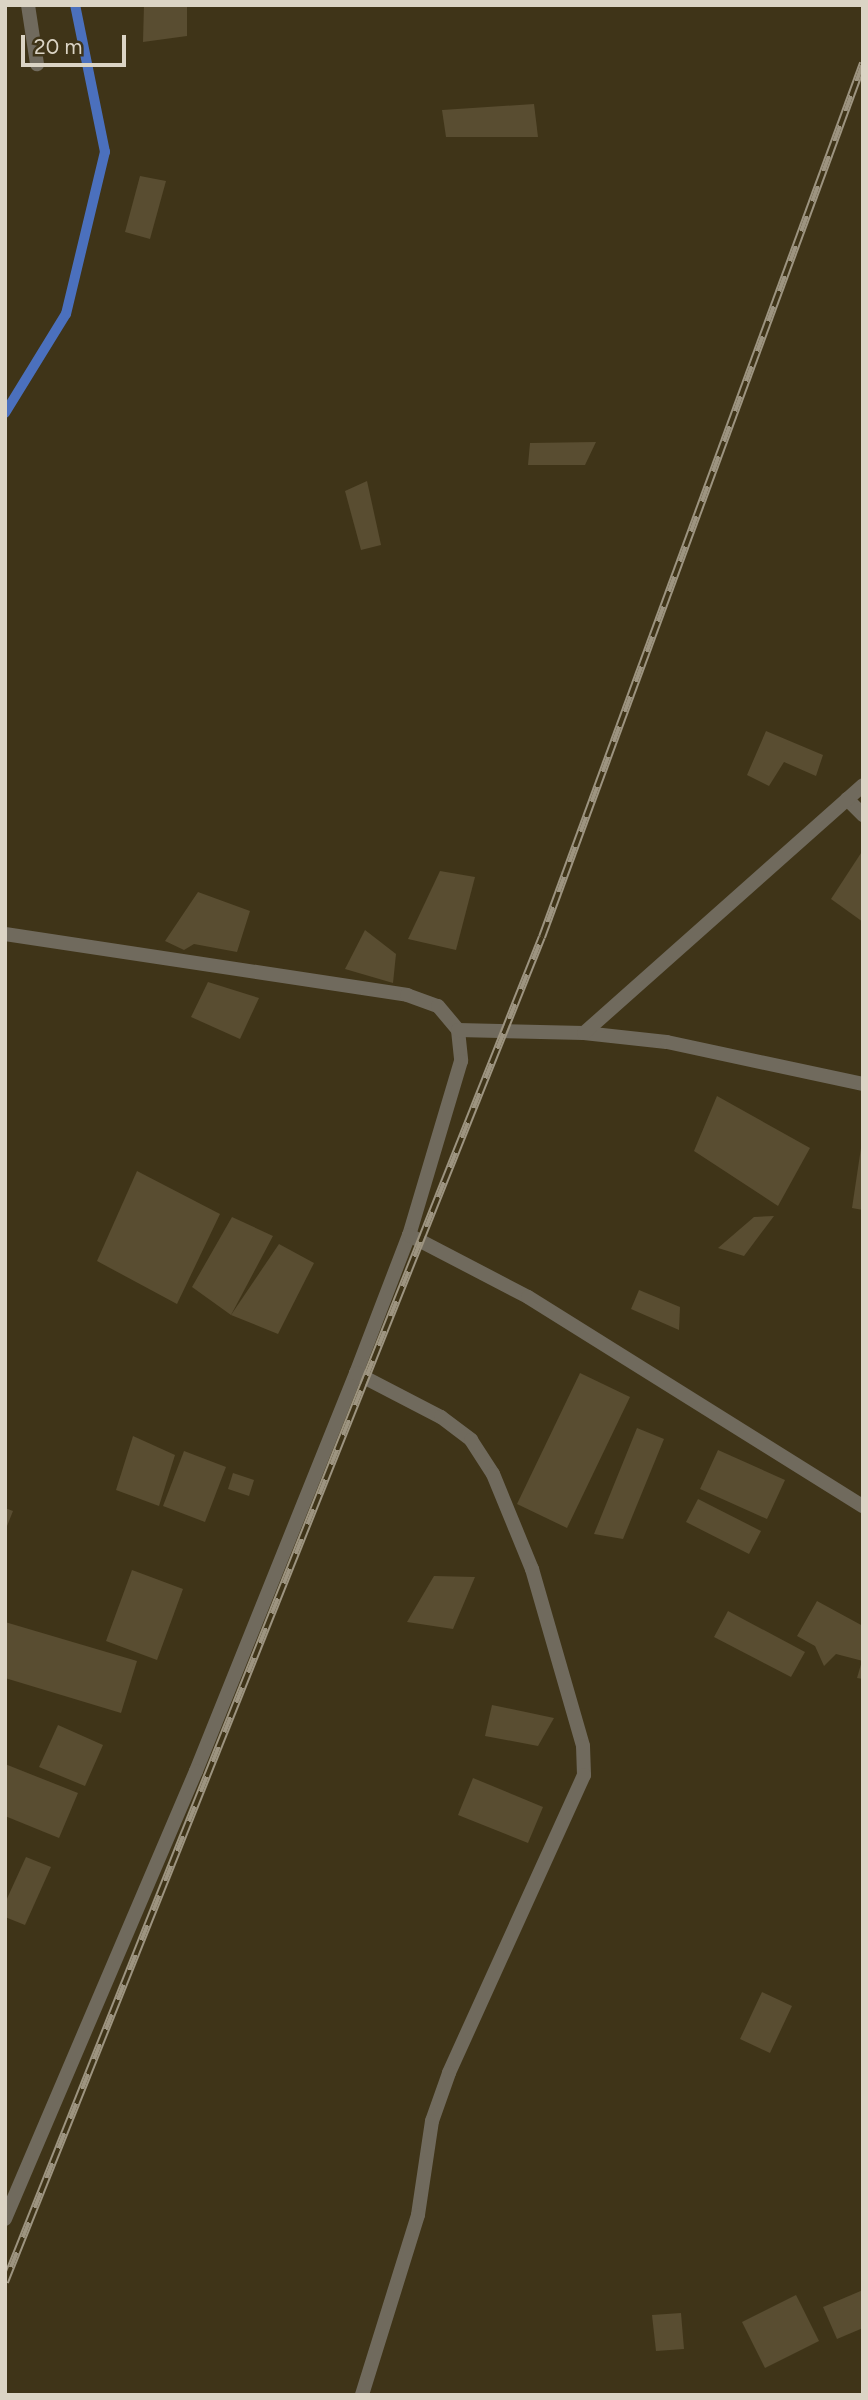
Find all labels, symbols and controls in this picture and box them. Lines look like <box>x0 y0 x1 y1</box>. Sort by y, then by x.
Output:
scale bar <box>24 21 130 65</box>
text: 20 m <box>34 34 82 59</box>

